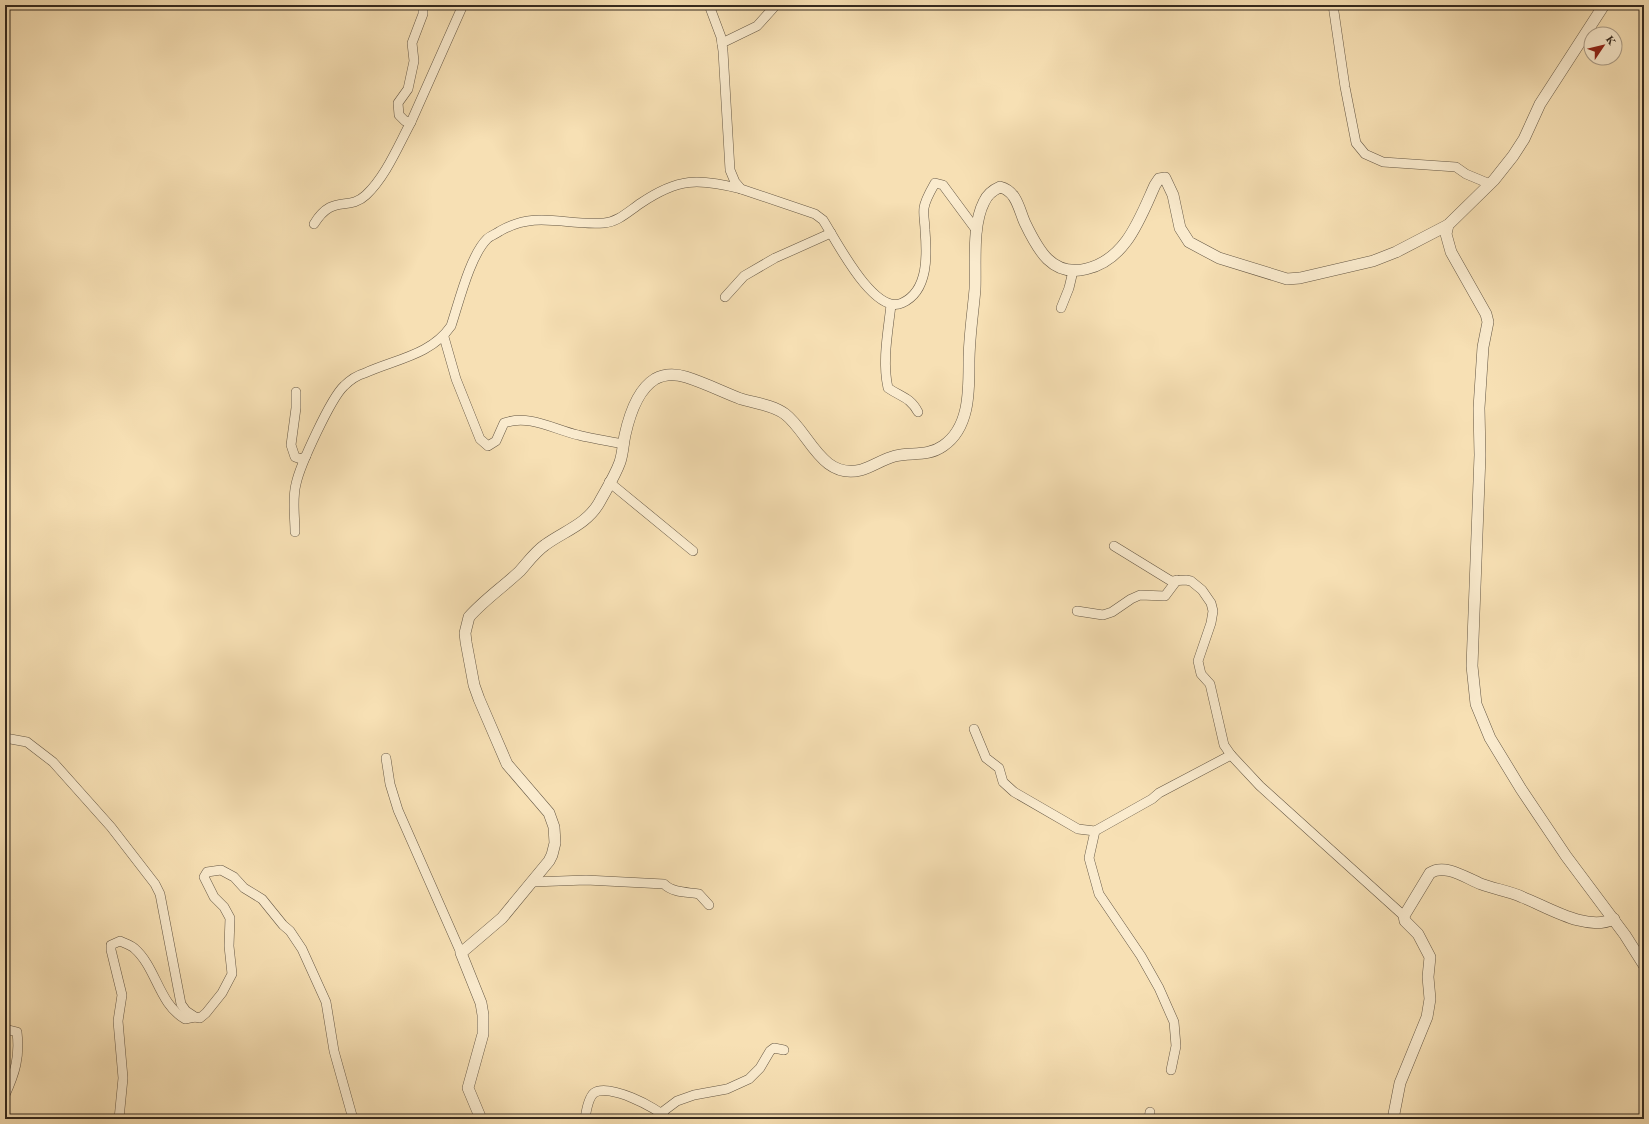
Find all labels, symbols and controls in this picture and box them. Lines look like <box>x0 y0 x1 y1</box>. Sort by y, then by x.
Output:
north arrow <box>1583 26 1623 66</box>
text: K <box>1603 33 1620 48</box>

